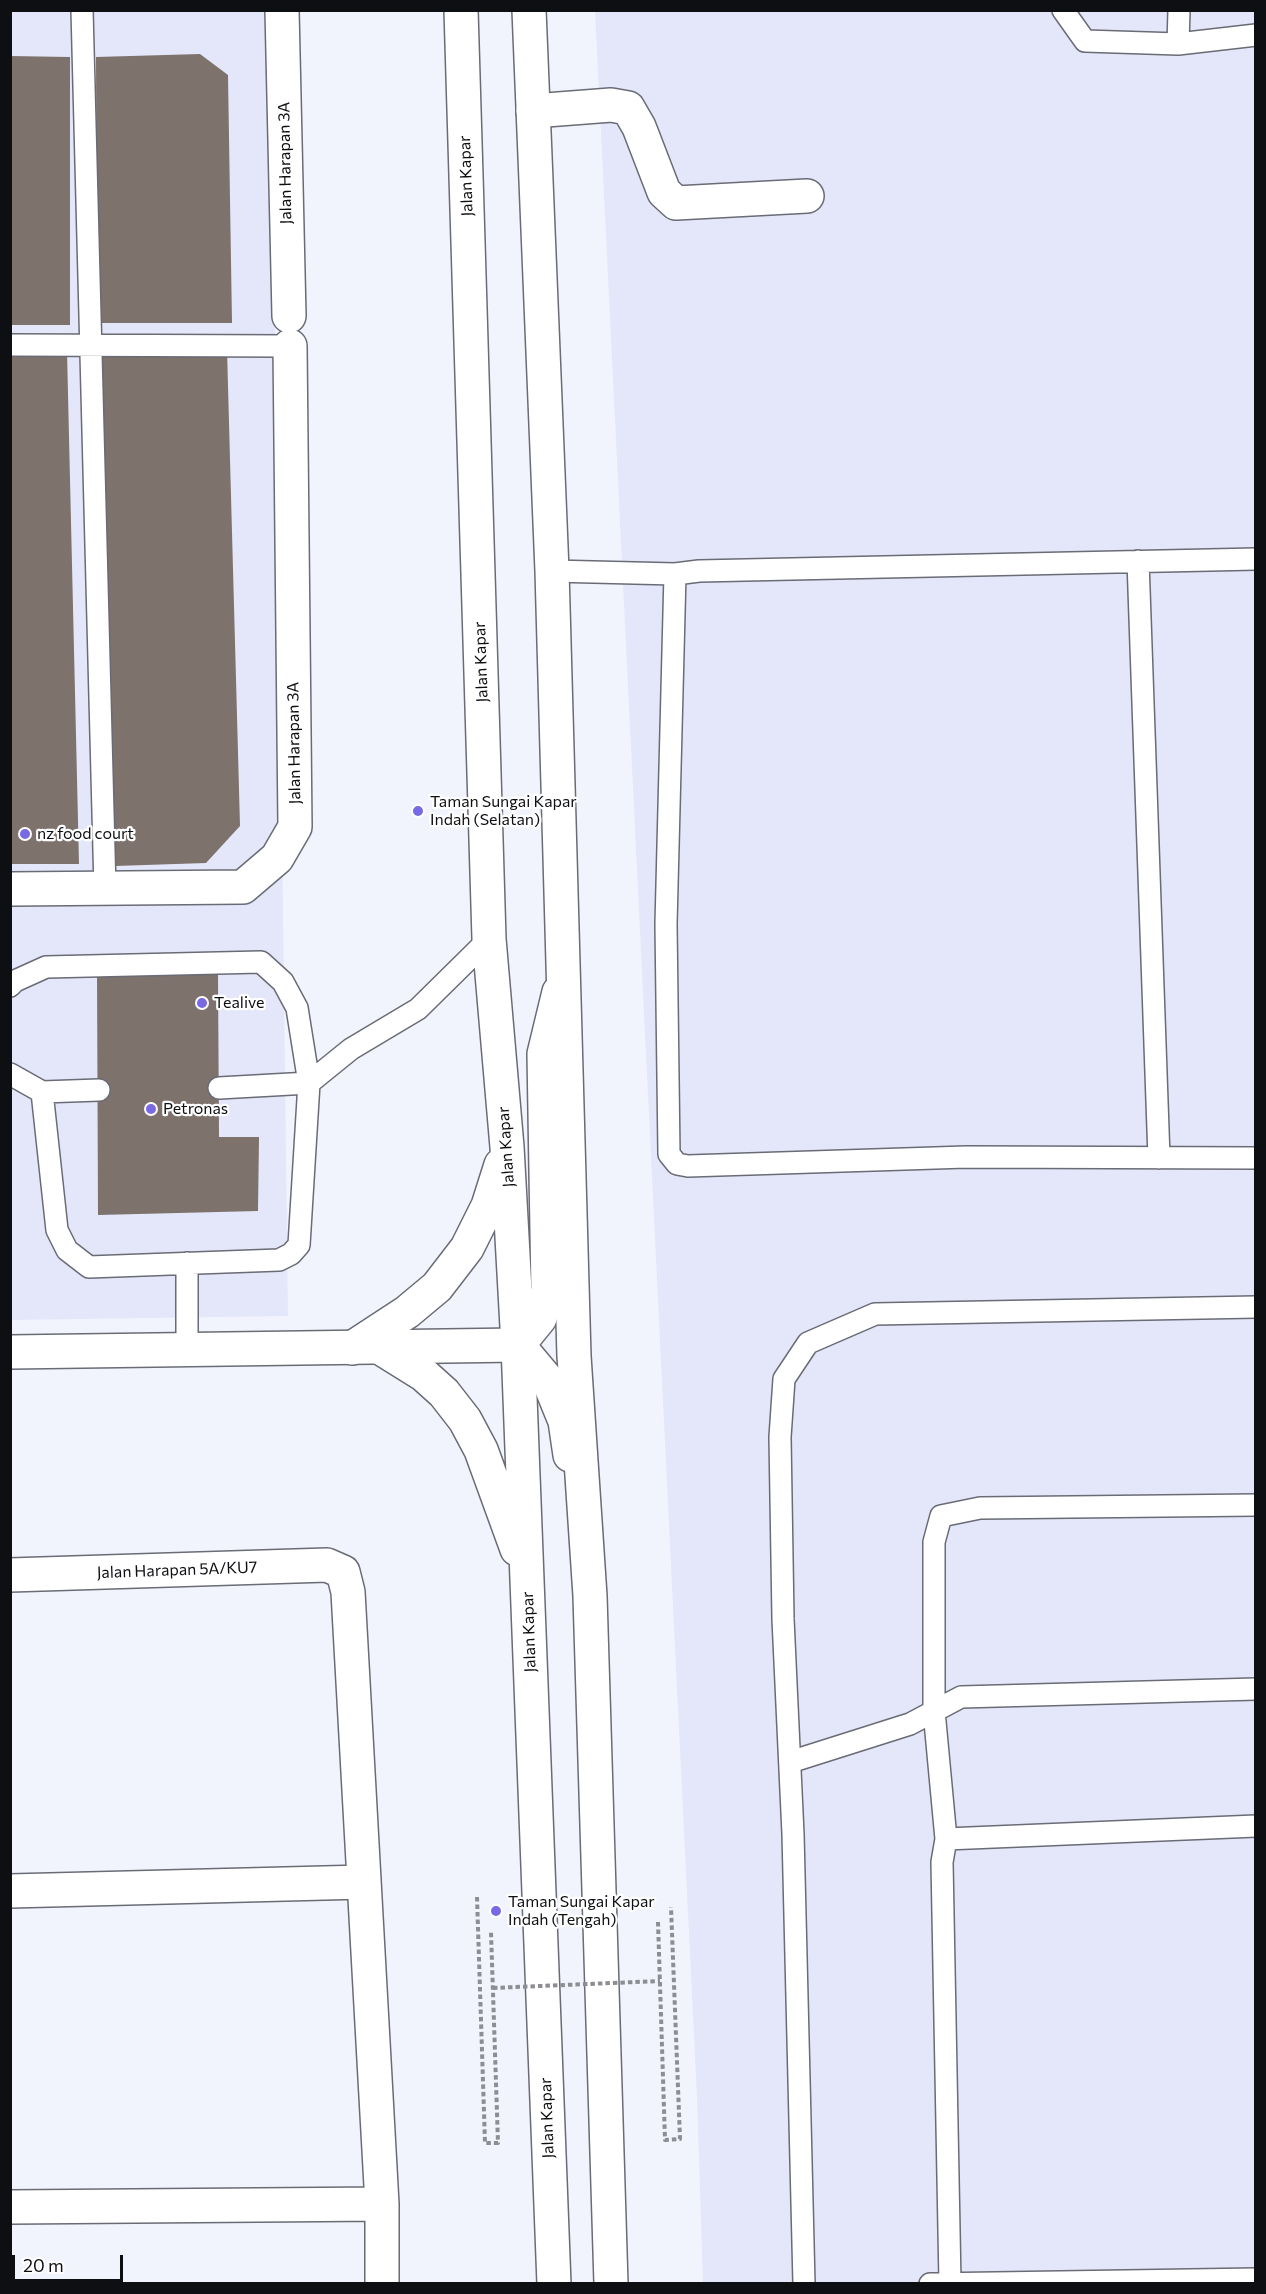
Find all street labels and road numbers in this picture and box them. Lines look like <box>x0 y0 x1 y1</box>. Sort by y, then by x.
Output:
street label: Jalan Harapan 3A <box>274 102 296 224</box>
street label: Jalan Kapar <box>455 135 477 217</box>
street label: Jalan Kapar <box>470 621 492 703</box>
street label: Jalan Harapan 3A <box>283 682 305 804</box>
street label: Jalan Kapar <box>494 1106 518 1188</box>
street label: Jalan Harapan 5A/KU7 <box>96 1558 258 1582</box>
street label: Jalan Kapar <box>518 1591 540 1673</box>
street label: Jalan Kapar <box>536 2077 558 2159</box>

